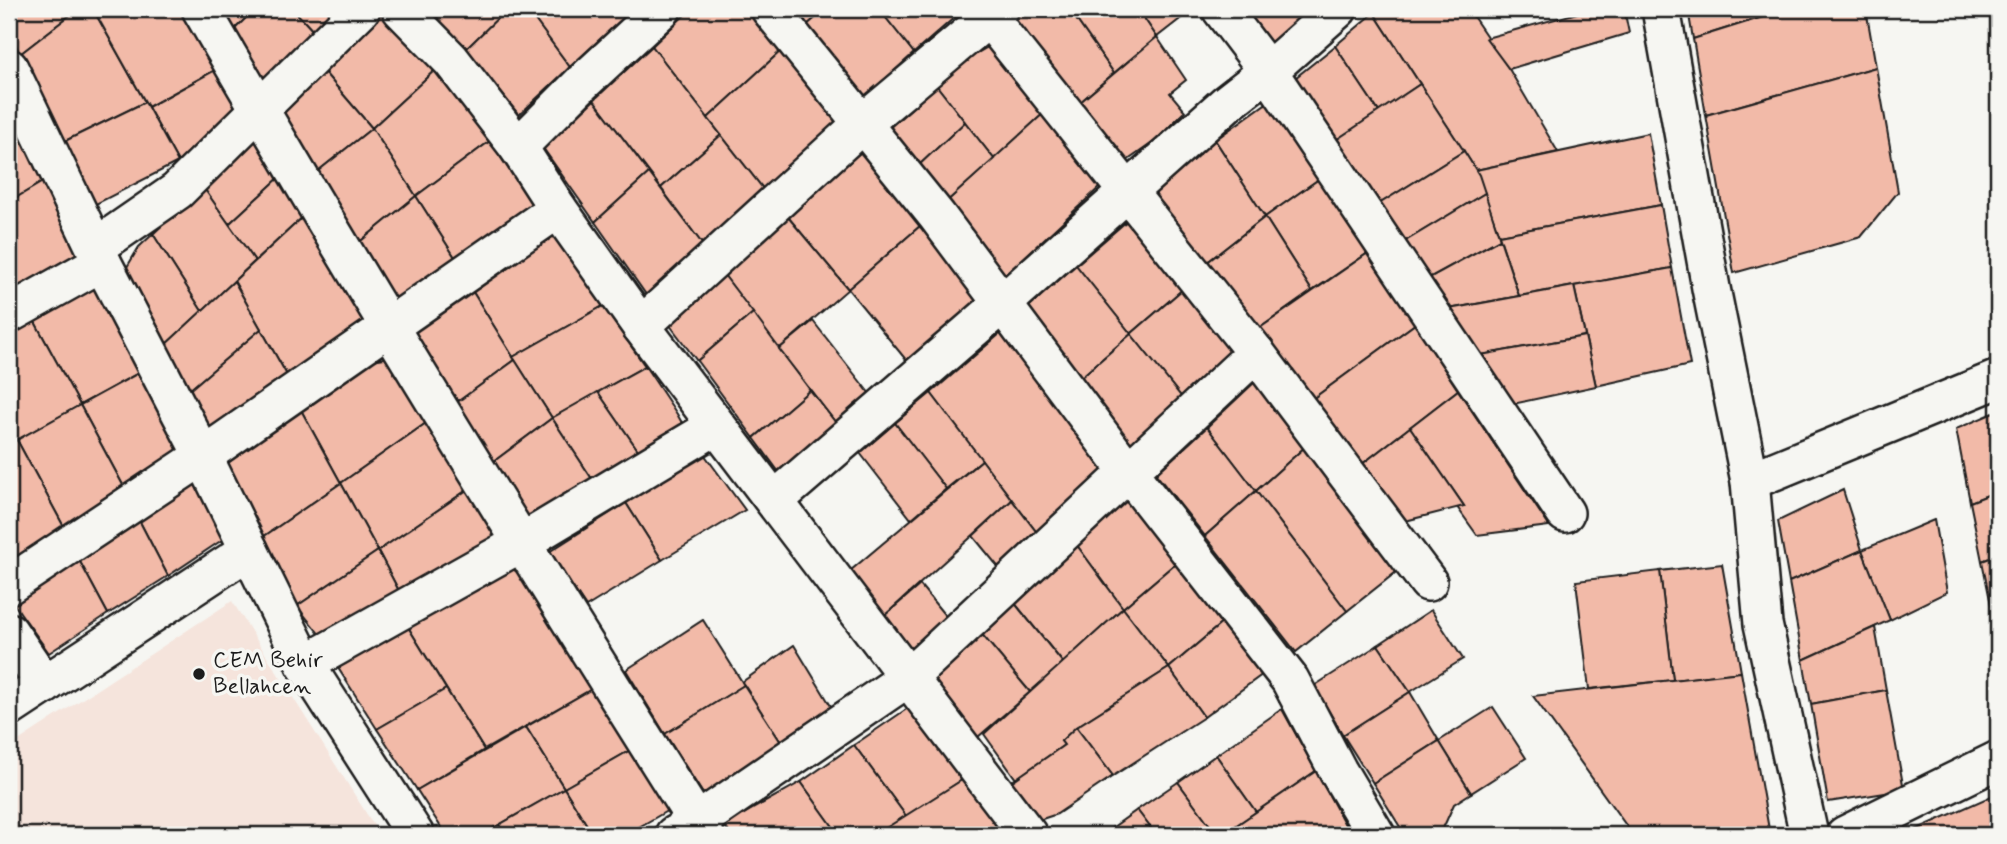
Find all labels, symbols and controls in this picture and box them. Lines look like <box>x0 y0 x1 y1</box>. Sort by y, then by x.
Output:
place label: CEM Behir Bellahcen <box>213 646 323 702</box>
marker: CEM Behir Bellahcen <box>191 666 207 682</box>

